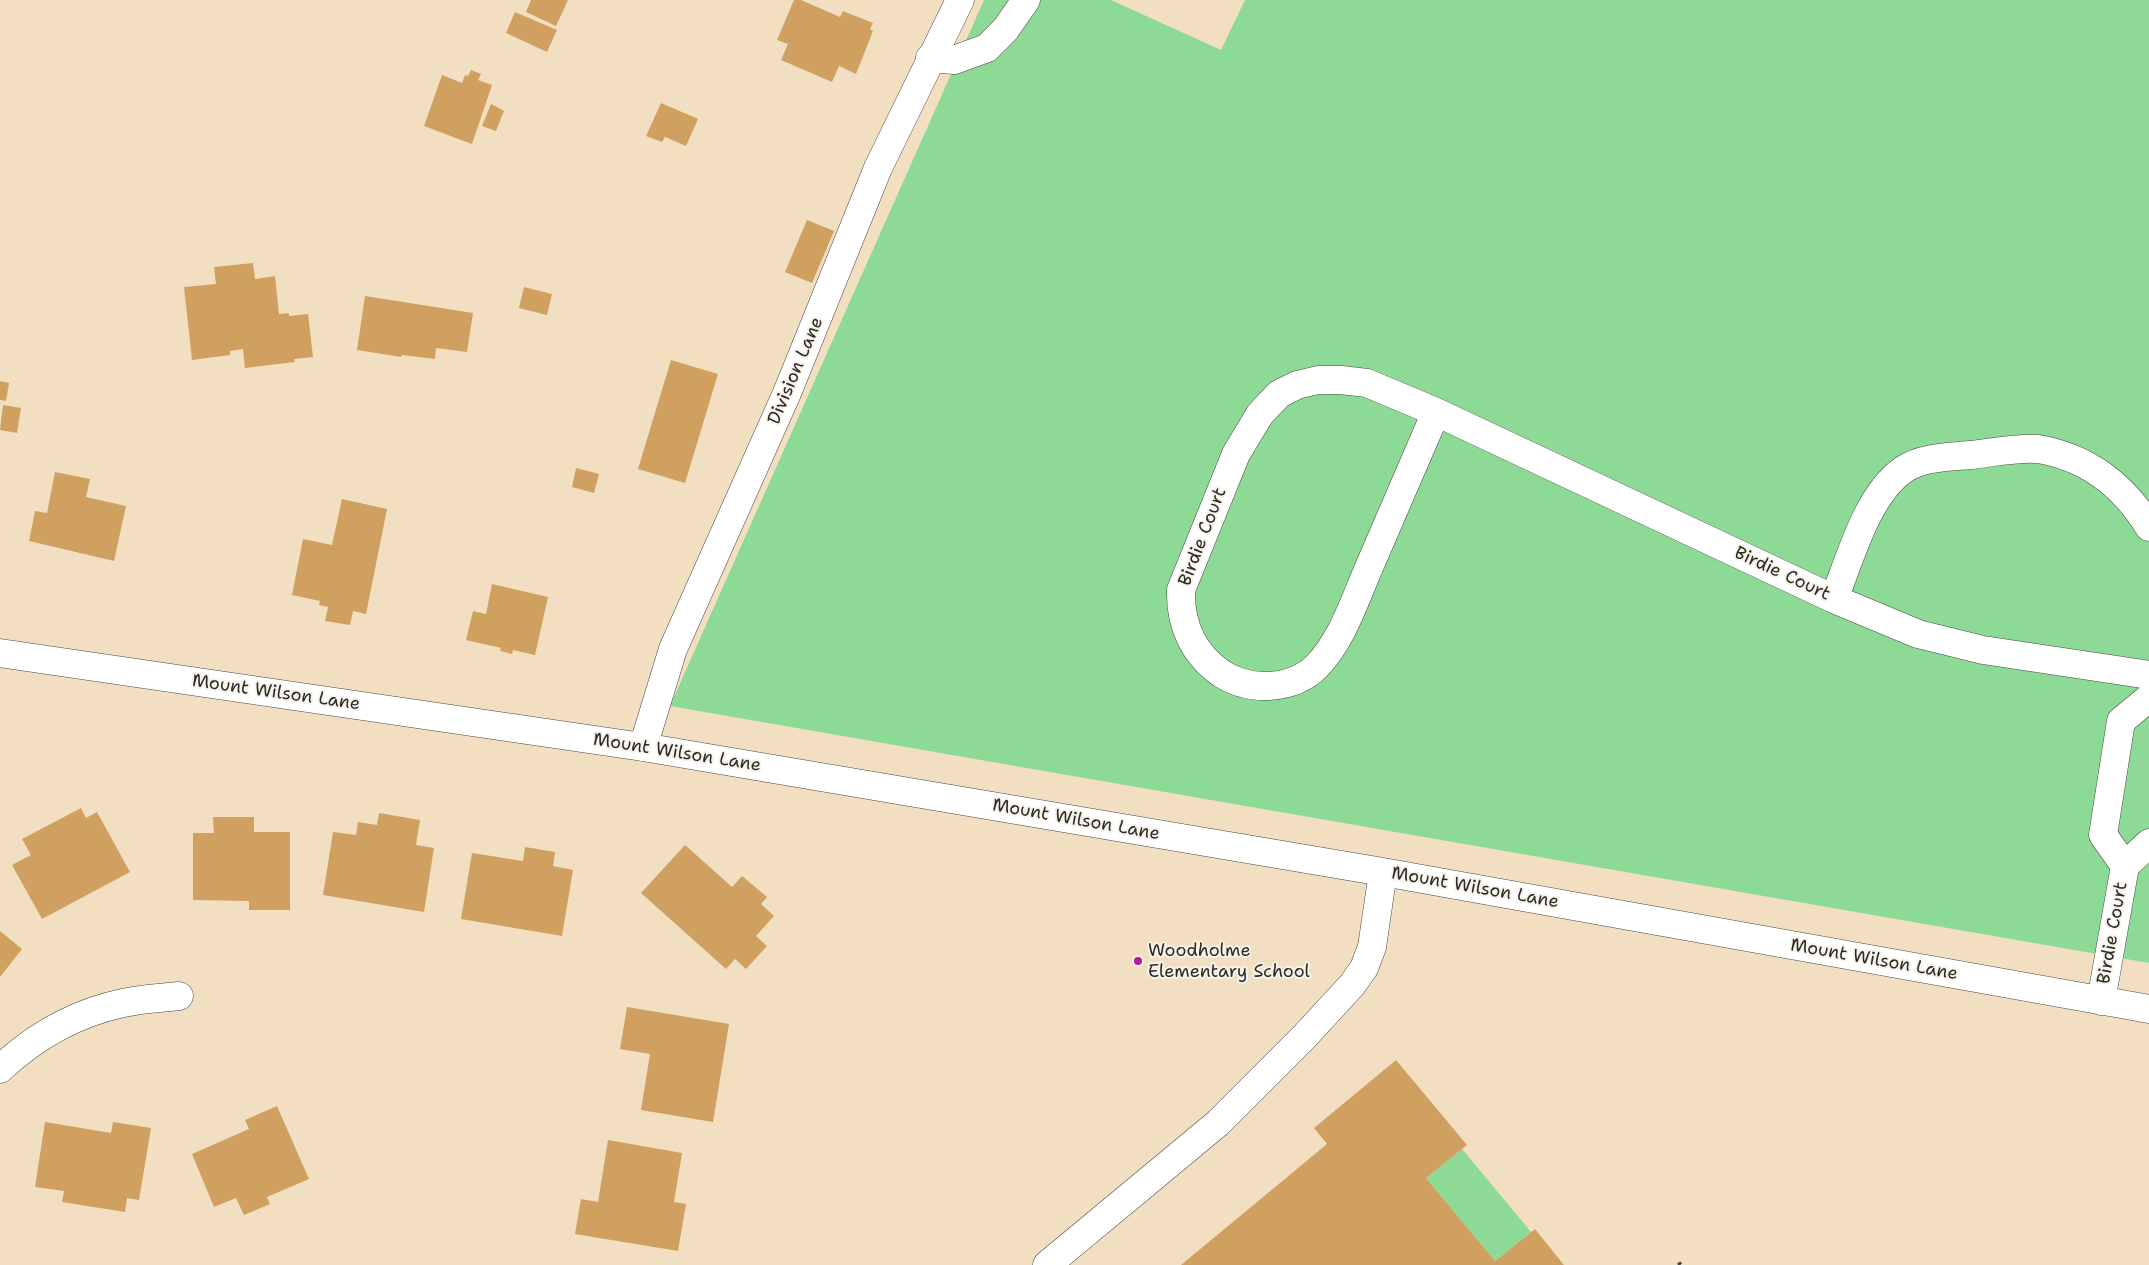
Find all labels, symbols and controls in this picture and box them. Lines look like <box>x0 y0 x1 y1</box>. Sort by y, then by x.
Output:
street label: Division Lane <box>764 314 828 428</box>
street label: Birdie Court <box>1174 485 1232 589</box>
street label: Birdie Court <box>1731 542 1833 606</box>
street label: Mount Wilson Lane <box>191 671 361 715</box>
street label: Mount Wilson Lane <box>592 729 762 777</box>
street label: Mount Wilson Lane <box>991 795 1161 845</box>
street label: Mount Wilson Lane <box>1390 863 1560 913</box>
street label: Birdie Court <box>2093 880 2133 986</box>
street label: Mount Wilson Lane <box>1789 935 1959 985</box>
place label: Woodholme Elementary School <box>1148 940 1310 982</box>
marker: Woodholme Elementary School <box>1132 955 1144 967</box>

